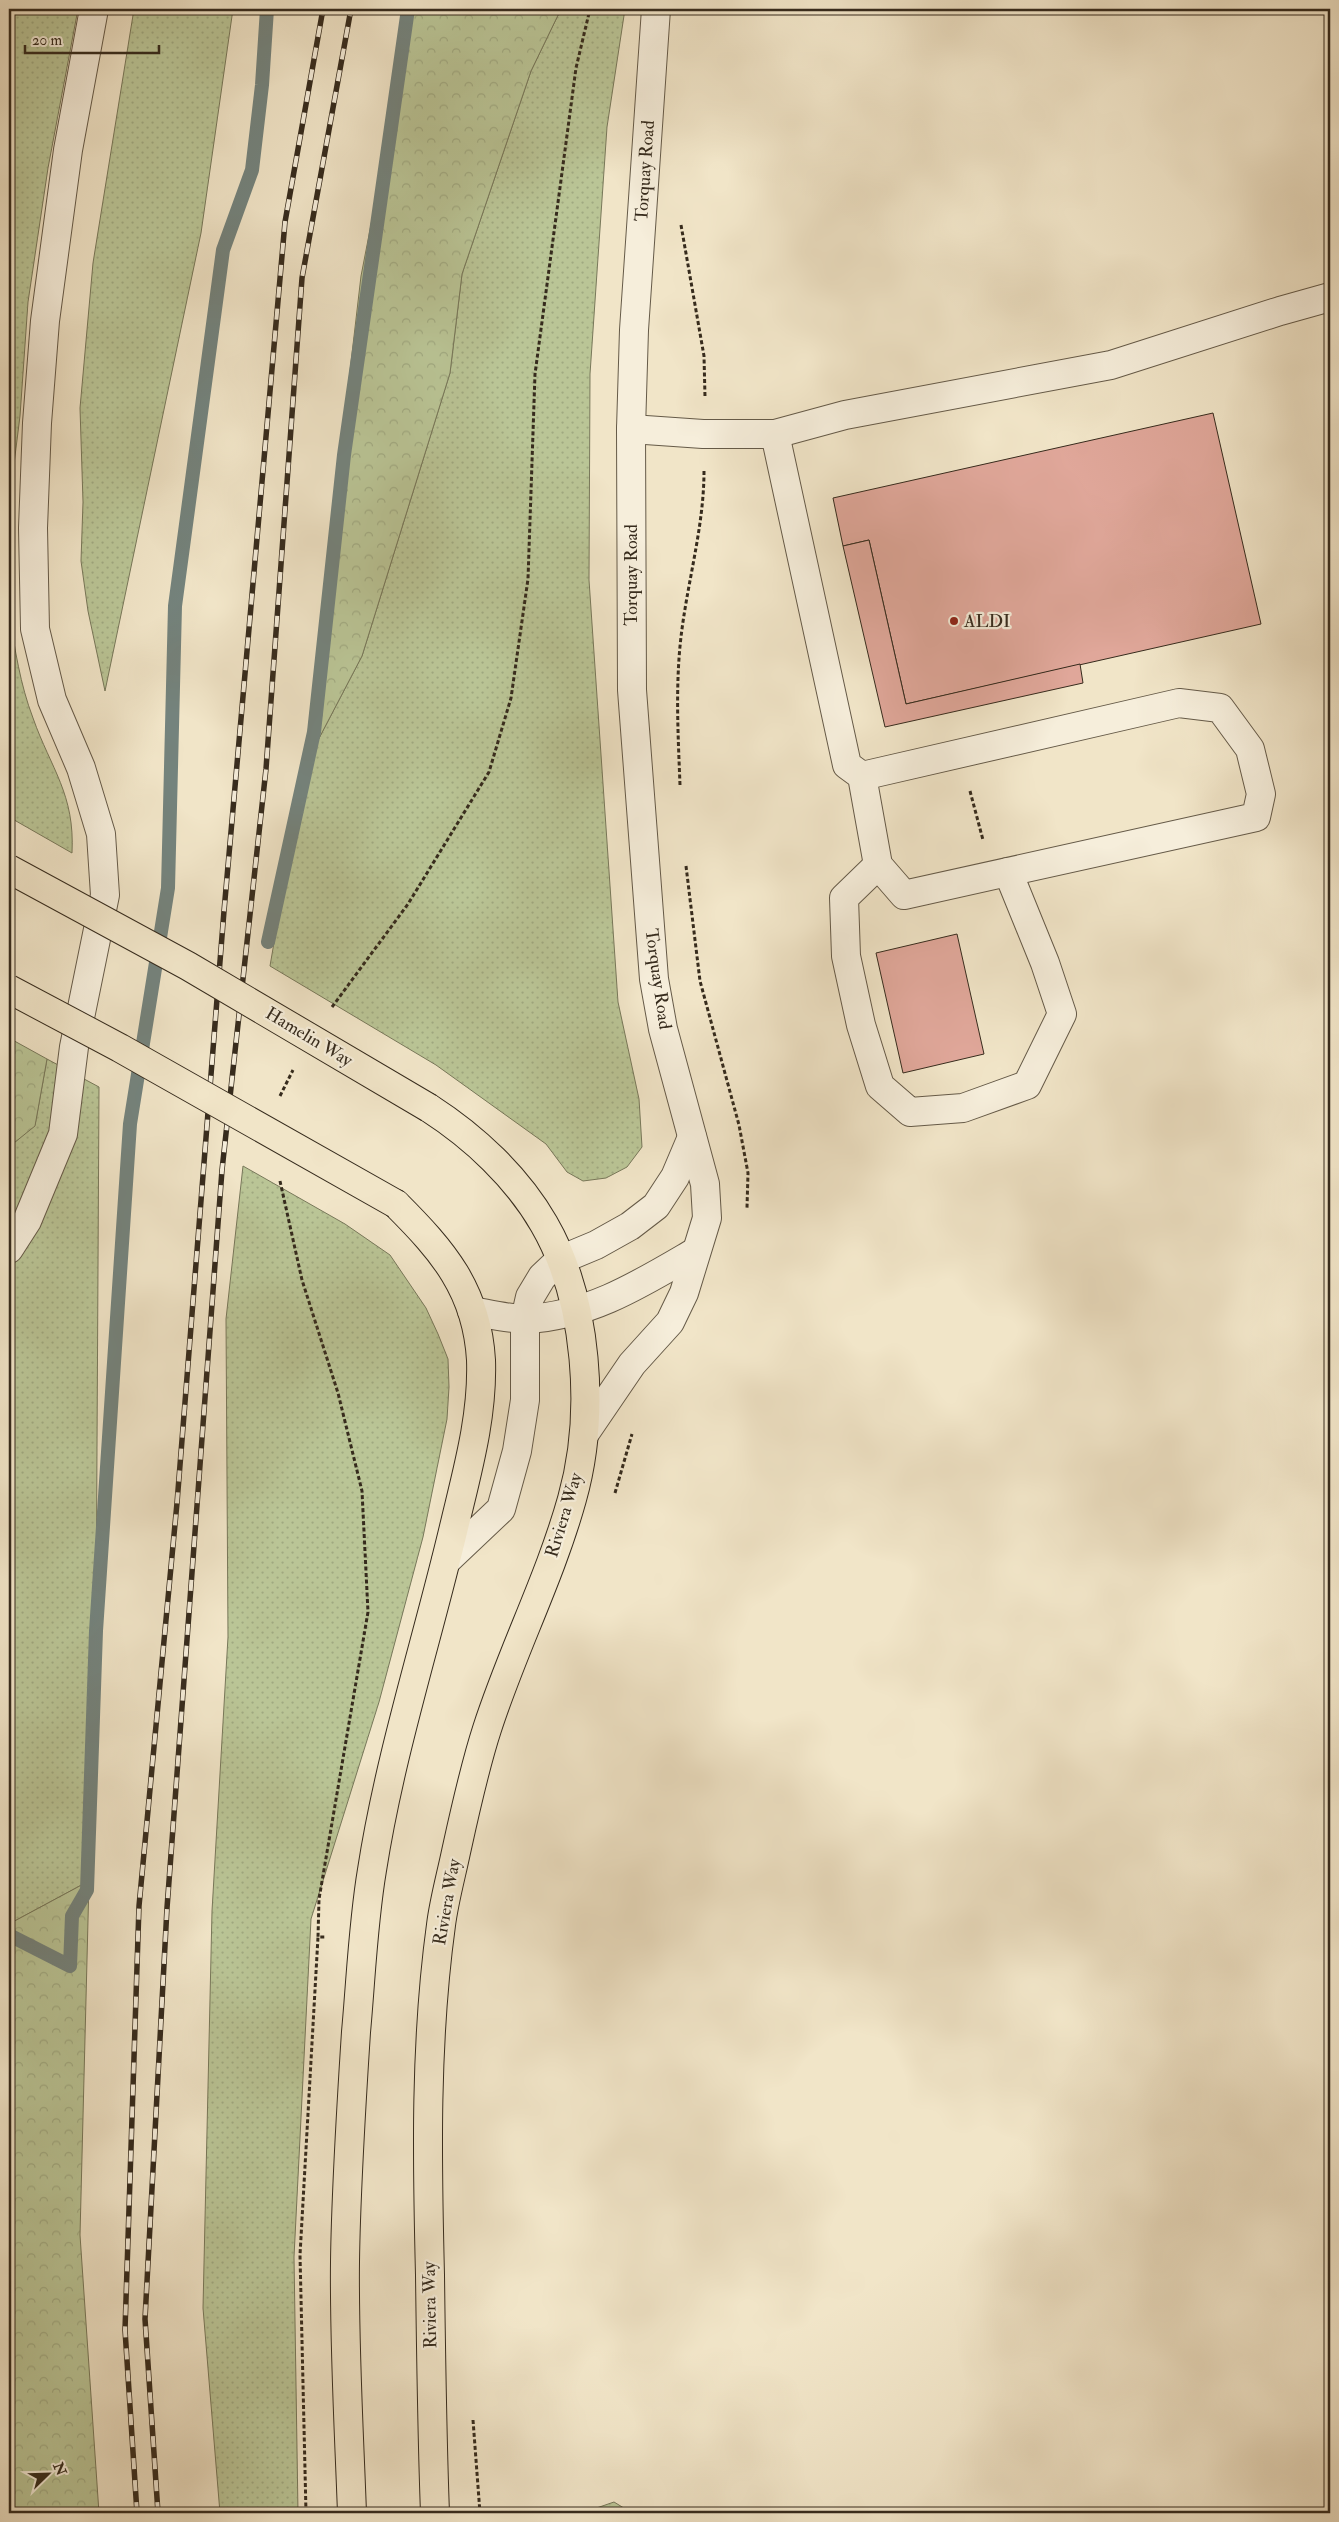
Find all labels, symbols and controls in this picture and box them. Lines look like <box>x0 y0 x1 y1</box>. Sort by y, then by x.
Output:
scale bar <box>25 22 159 54</box>
text: 20 m <box>32 31 62 50</box>
street label: Torquay Road <box>630 119 660 223</box>
street label: Torquay Road <box>620 524 643 626</box>
place label: ALDI <box>963 610 1010 633</box>
marker: ALDI <box>948 615 960 627</box>
street label: Torquay Road <box>640 927 676 1031</box>
street label: Hamelin Way <box>261 1002 358 1073</box>
street label: Riviera Way <box>540 1469 588 1560</box>
street label: Riviera Way <box>428 1856 466 1947</box>
street label: Riviera Way <box>418 2260 442 2349</box>
north arrow <box>22 2450 72 2500</box>
text: N <box>49 2459 70 2479</box>

